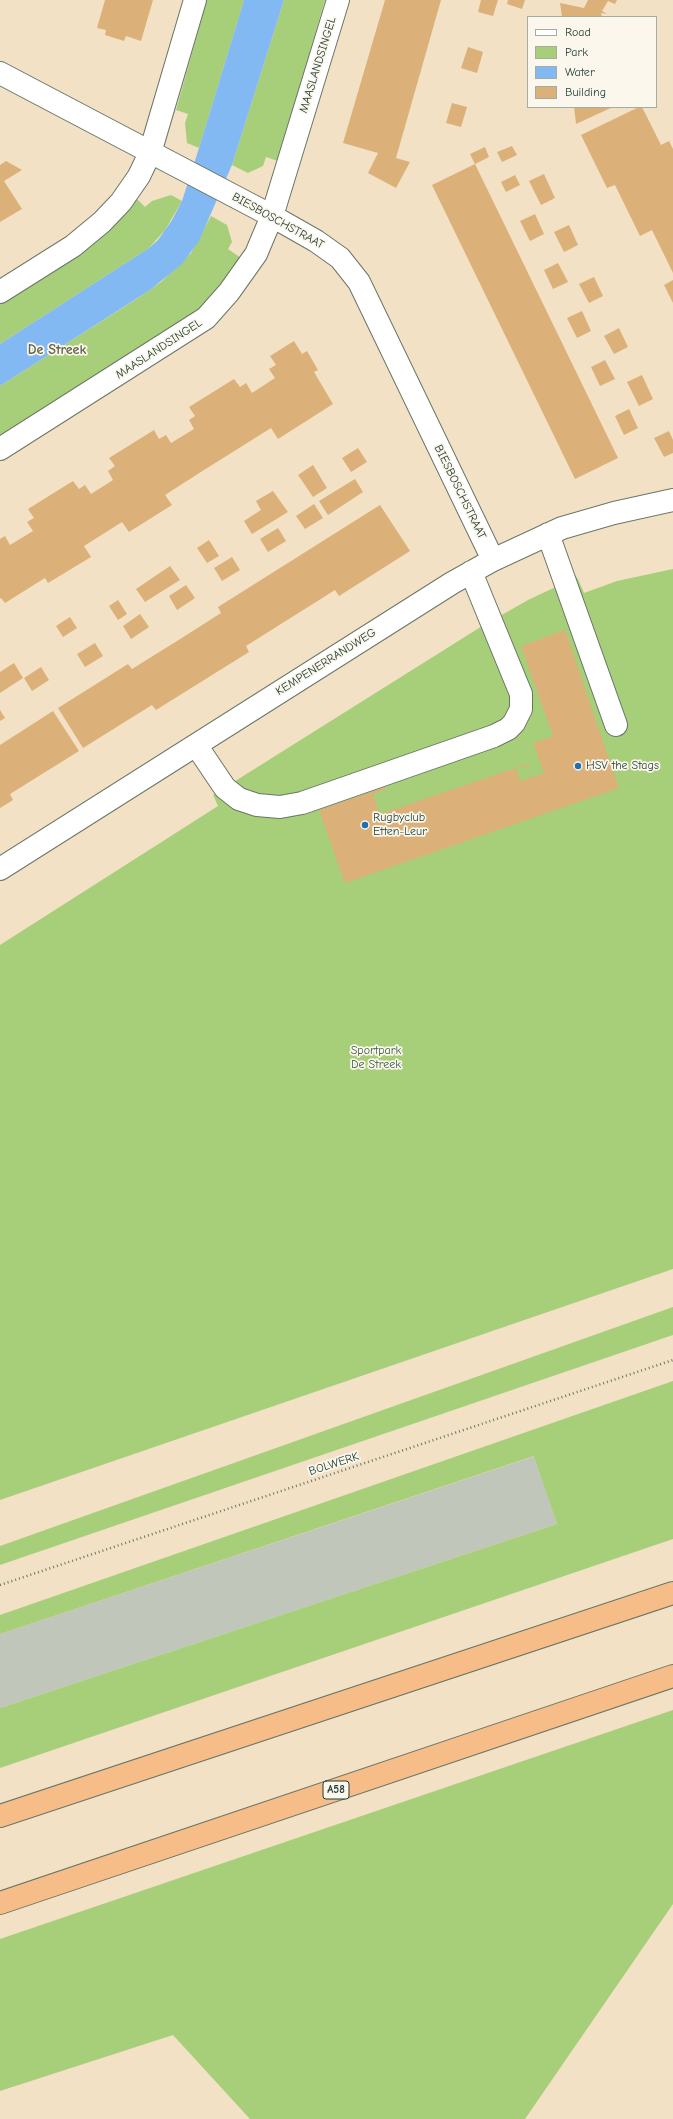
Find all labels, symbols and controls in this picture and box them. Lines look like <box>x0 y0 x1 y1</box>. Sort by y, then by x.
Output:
street label: MAASLANDSINGEL <box>296 15 340 115</box>
legend <box>527 16 657 108</box>
text: Road <box>565 25 591 39</box>
text: Park <box>565 45 588 59</box>
text: Water <box>565 65 595 79</box>
text: Building <box>565 85 606 99</box>
street label: BIESBOSCHSTRAAT <box>229 190 327 252</box>
street label: MAASLANDSINGEL <box>113 316 205 382</box>
district label: De Streek <box>28 342 86 358</box>
street label: BIESBOSCHSTRAAT <box>431 442 489 542</box>
street label: KEMPENERRANDWEG <box>273 625 379 699</box>
place label: HSV the Stags <box>586 759 659 773</box>
marker: HSV the Stags <box>573 761 583 771</box>
place label: Rugbyclub Etten-Leur <box>373 811 427 839</box>
marker: Rugbyclub Etten-Leur <box>360 820 370 830</box>
park label: Sportpark De Streek <box>351 1044 401 1072</box>
street label: BOLWERK <box>307 1449 361 1479</box>
road number: A58 <box>323 1781 349 1799</box>

